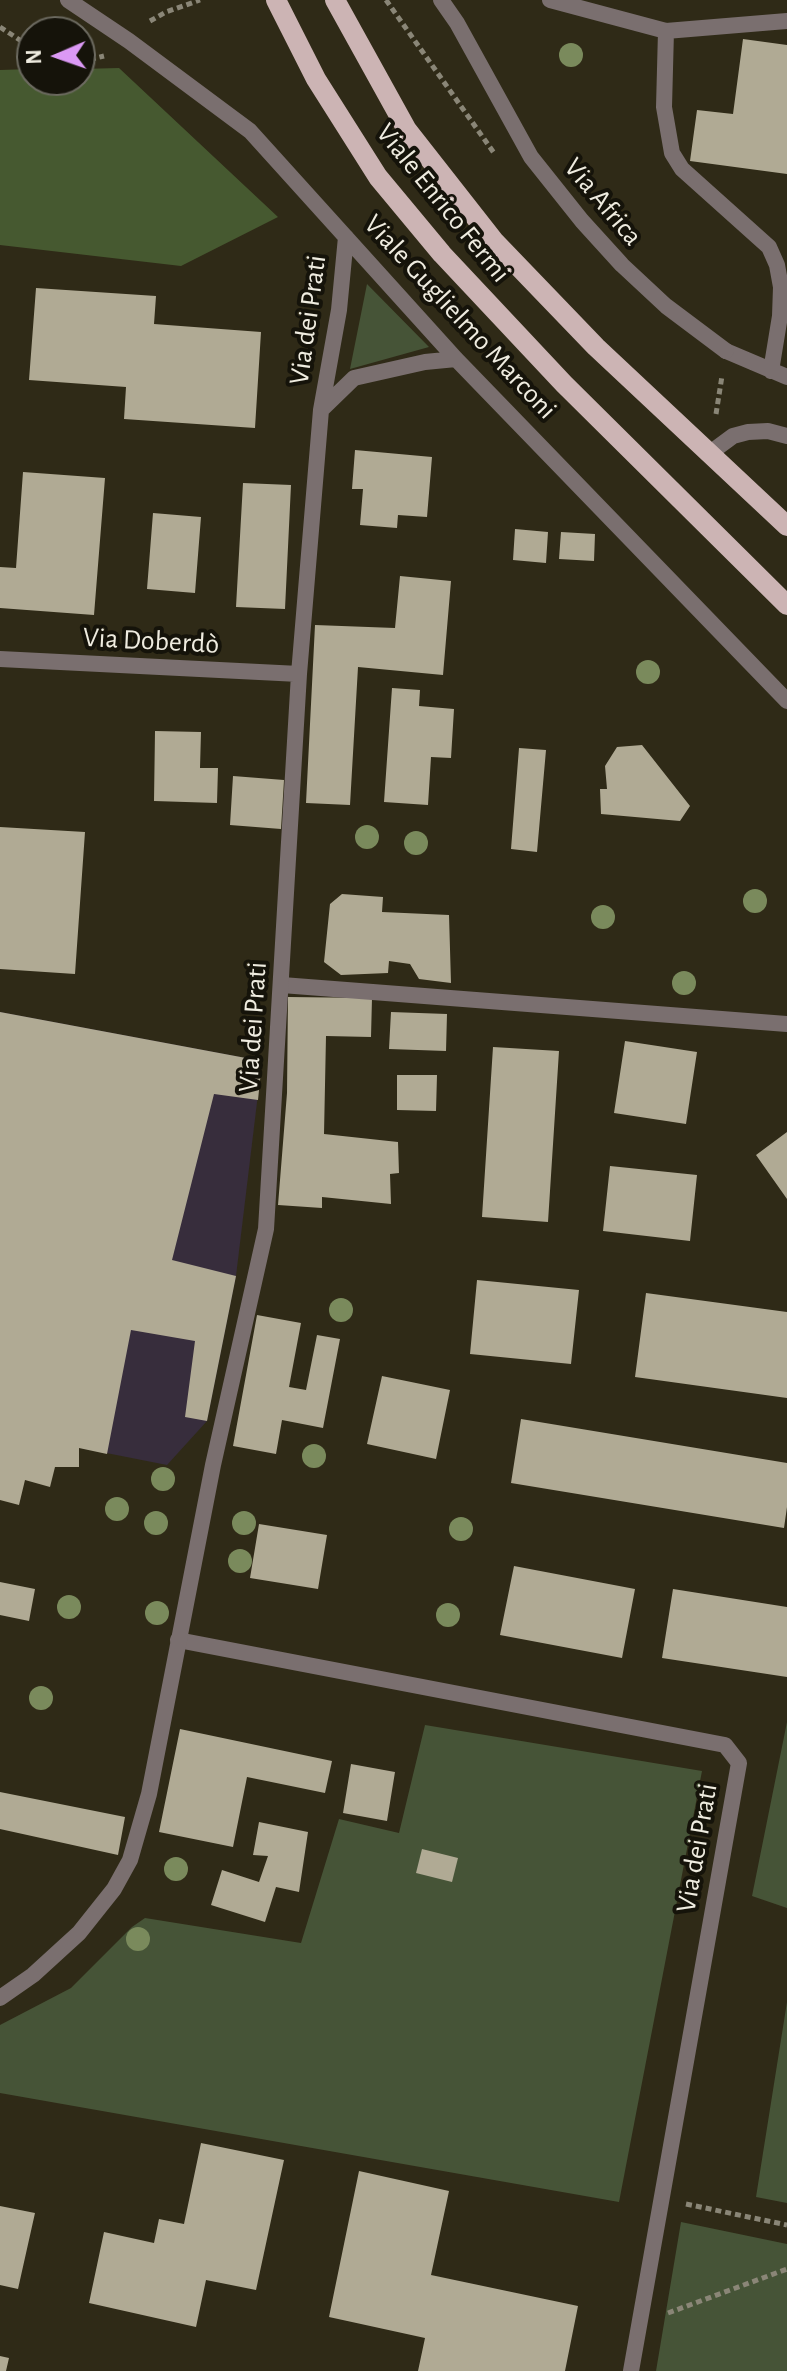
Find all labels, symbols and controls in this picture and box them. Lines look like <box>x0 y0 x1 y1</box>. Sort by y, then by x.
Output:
north arrow <box>16 16 96 96</box>
text: N <box>23 49 45 65</box>
street label: Viale Enrico Fermi <box>369 117 517 289</box>
street label: Via Africa <box>557 151 649 253</box>
street label: Viale Guglielmo Marconi <box>357 208 563 426</box>
street label: Via dei Prati <box>282 253 334 387</box>
street label: Via Doberdò <box>82 621 220 661</box>
street label: Via dei Prati <box>232 961 274 1093</box>
street label: Via dei Prati <box>669 1781 725 1915</box>

